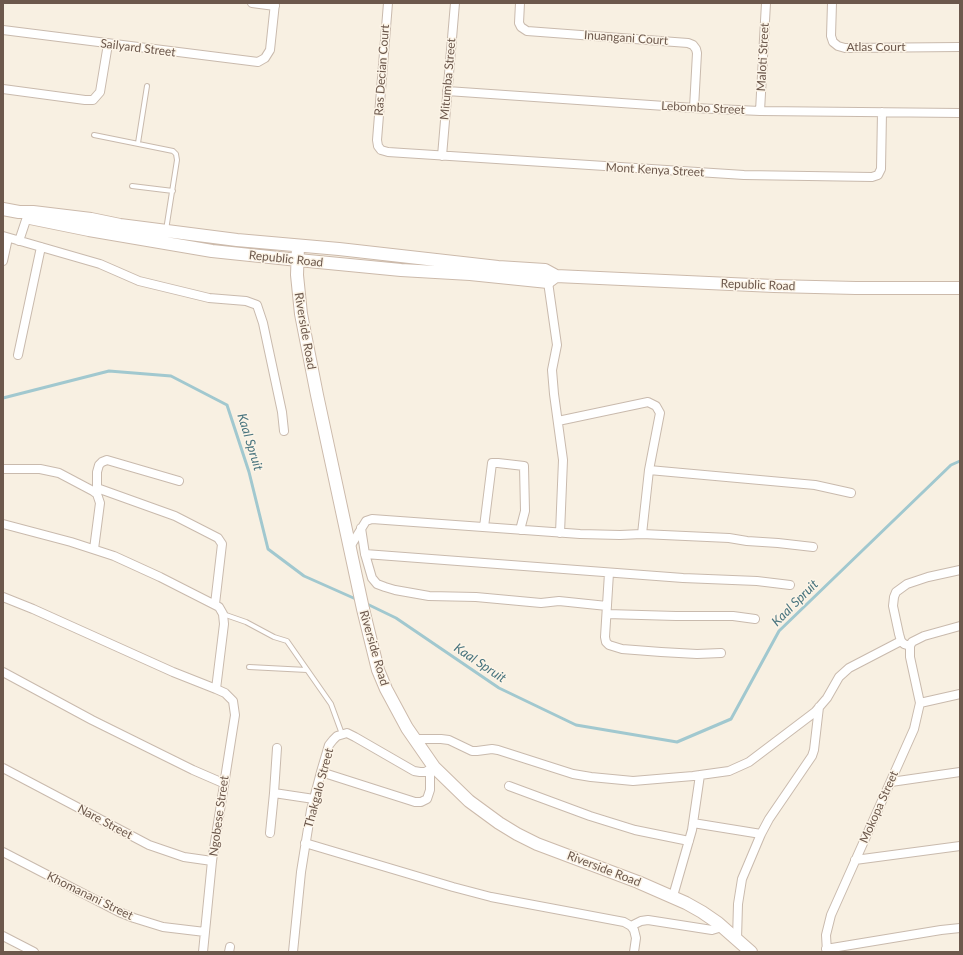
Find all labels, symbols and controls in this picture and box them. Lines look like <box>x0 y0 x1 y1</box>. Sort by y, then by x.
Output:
street label: Maloti Street <box>754 22 772 92</box>
street label: Ras Decian Court <box>372 24 392 116</box>
street label: Inuangani Court <box>583 28 669 48</box>
street label: Sailyard Street <box>100 36 176 60</box>
street label: Mitumba Street <box>437 37 459 121</box>
street label: Atlas Court <box>846 40 906 54</box>
street label: Lebombo Street <box>661 99 745 117</box>
street label: Mont Kenya Street <box>605 160 705 180</box>
street label: Republic Road <box>248 248 324 270</box>
street label: Republic Road <box>720 277 796 293</box>
street label: Riverside Road <box>291 291 319 371</box>
water label: Kaal Spruit <box>234 411 266 473</box>
water label: Kaal Spruit <box>769 577 821 629</box>
street label: Riverside Road <box>356 609 392 687</box>
water label: Kaal Spruit <box>451 640 509 686</box>
street label: Thakgalo Street <box>301 746 337 830</box>
street label: Mokopa Street <box>857 769 901 845</box>
street label: Ngobese Street <box>206 775 232 857</box>
street label: Nare Street <box>75 802 135 842</box>
street label: Riverside Road <box>565 848 643 890</box>
street label: Khomanani Street <box>45 869 135 923</box>

